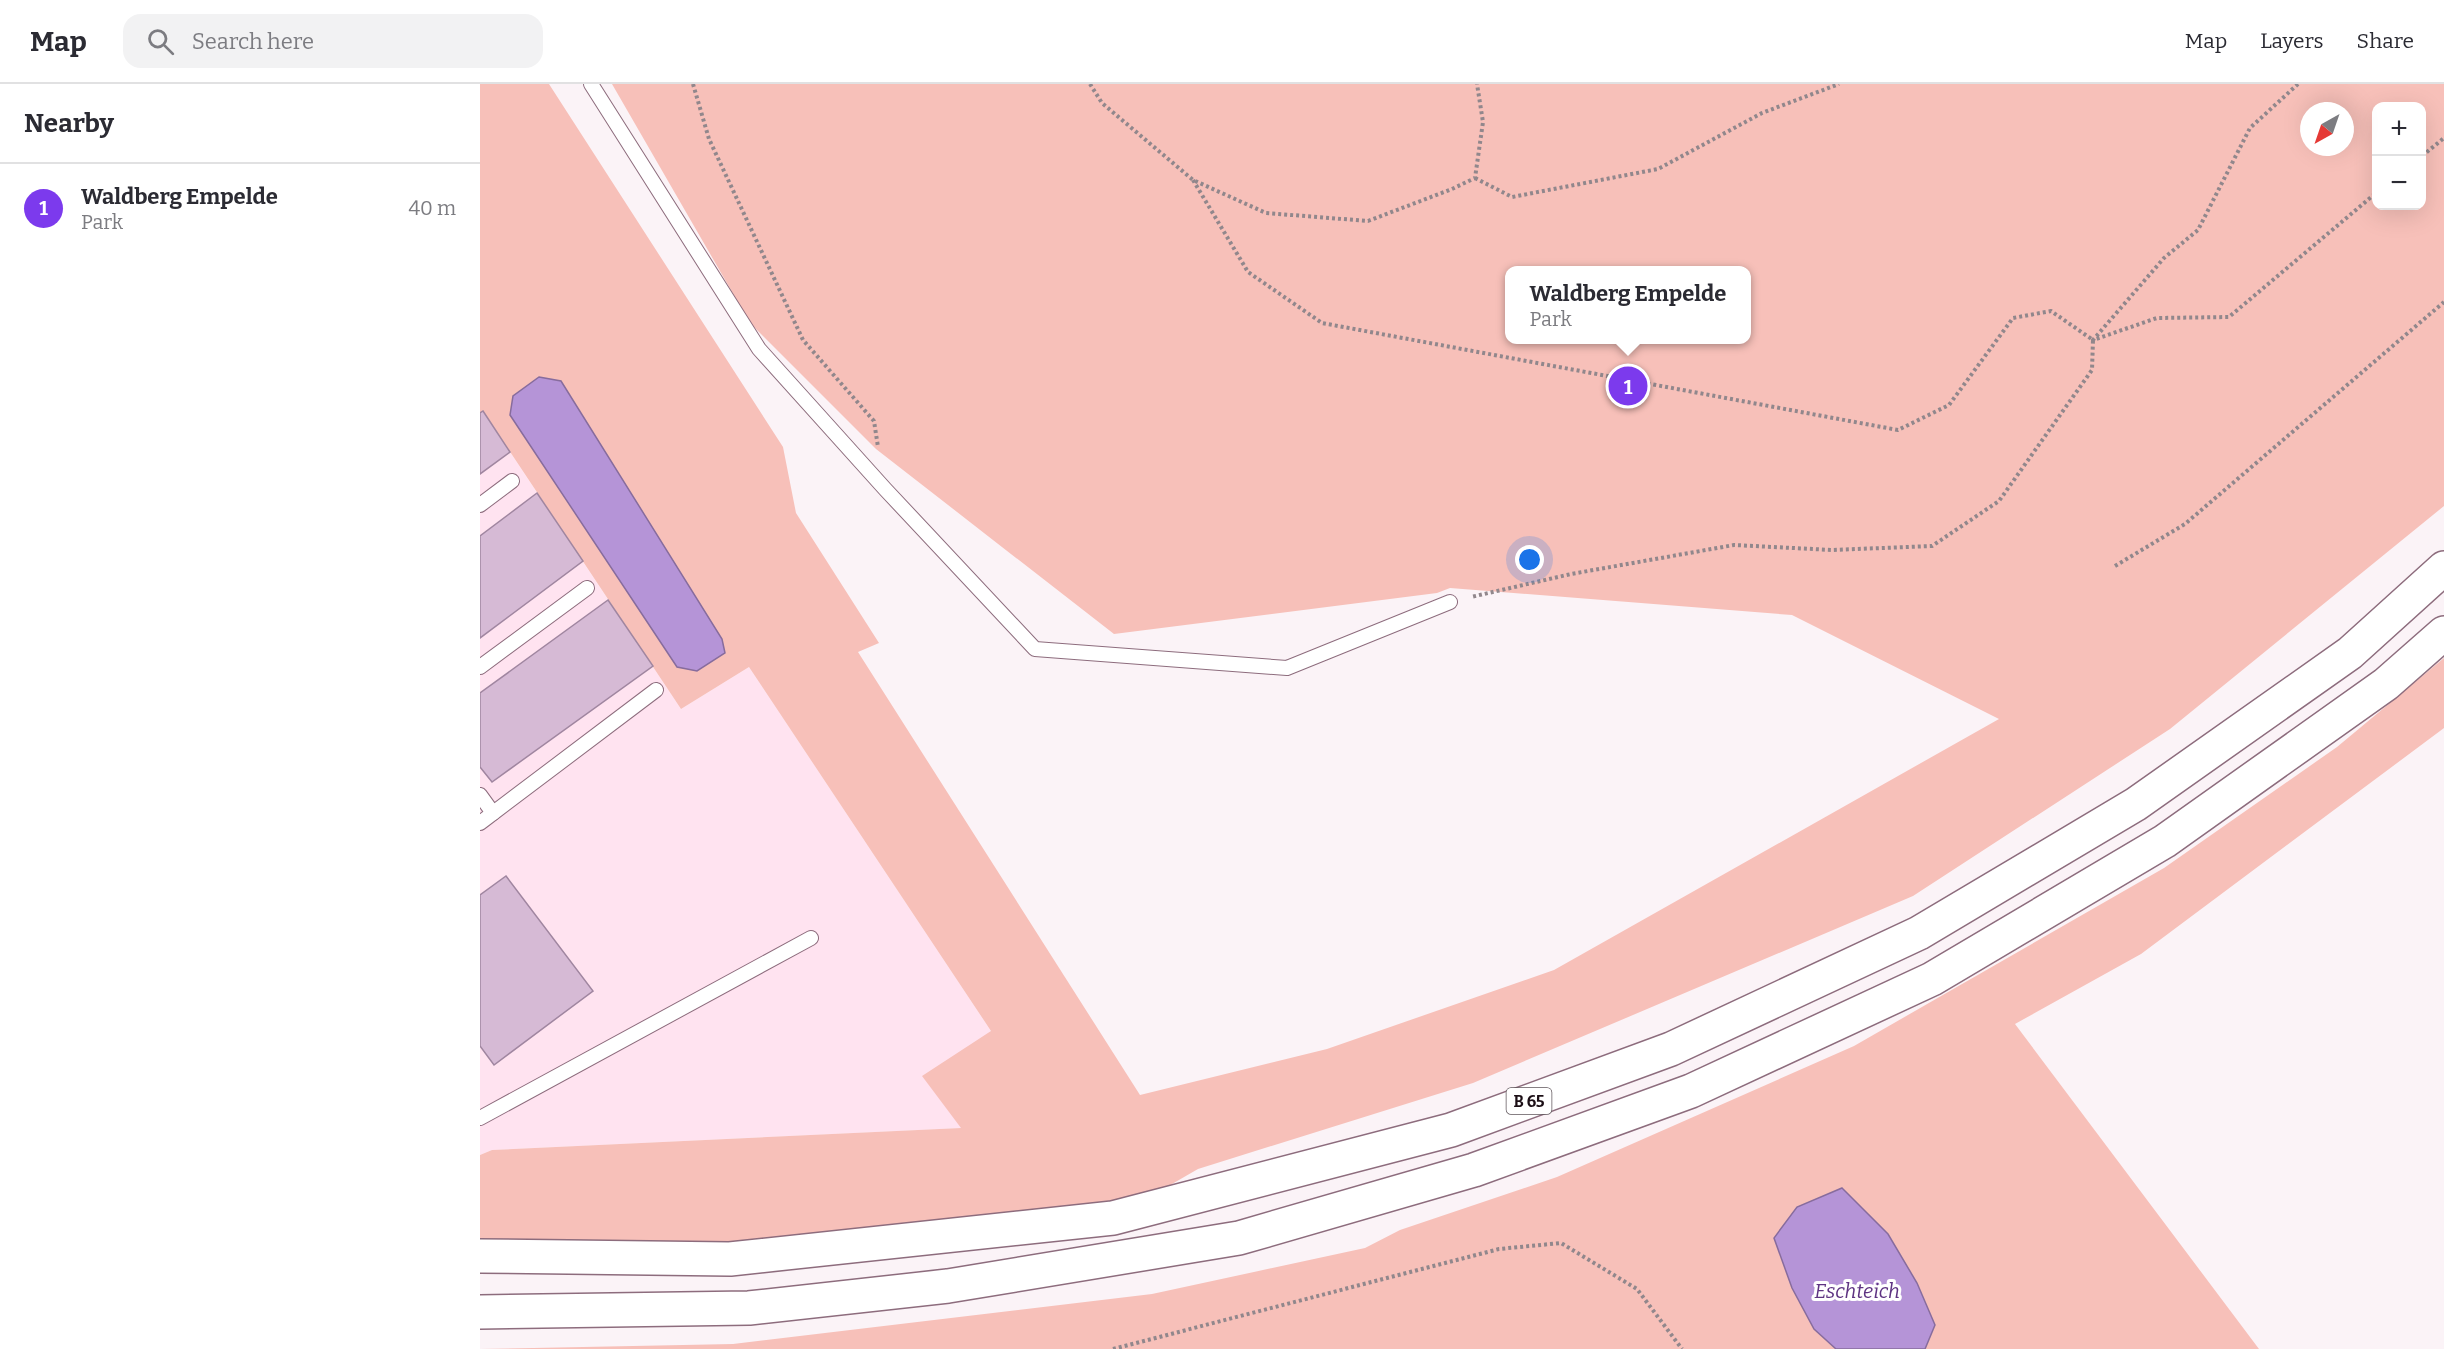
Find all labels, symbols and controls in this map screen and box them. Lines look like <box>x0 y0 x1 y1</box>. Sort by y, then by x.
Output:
search box <box>123 14 543 68</box>
text: Map <box>30 25 87 58</box>
icon: search <box>144 25 177 58</box>
text: Search here <box>192 28 314 55</box>
text: Map <box>2185 28 2227 54</box>
text: Layers <box>2260 28 2324 54</box>
text: Share <box>2357 28 2414 54</box>
north arrow <box>2300 102 2354 156</box>
map controls <box>2372 102 2426 210</box>
button: + <box>2372 102 2426 156</box>
text: Nearby <box>24 108 114 139</box>
button: − <box>2372 156 2426 210</box>
text: Waldberg Empelde <box>81 183 278 210</box>
text: 1 <box>39 196 48 220</box>
text: 40 m <box>408 196 456 220</box>
text: Park <box>81 210 123 234</box>
popup <box>1505 266 1751 344</box>
text: Waldberg Empelde <box>1530 280 1726 307</box>
text: Park <box>1530 307 1572 331</box>
pin: 1 <box>1608 364 1648 408</box>
your location <box>1515 545 1544 574</box>
road number: B 65 <box>1506 1088 1552 1114</box>
water label: Eschteich <box>1814 1279 1900 1303</box>

